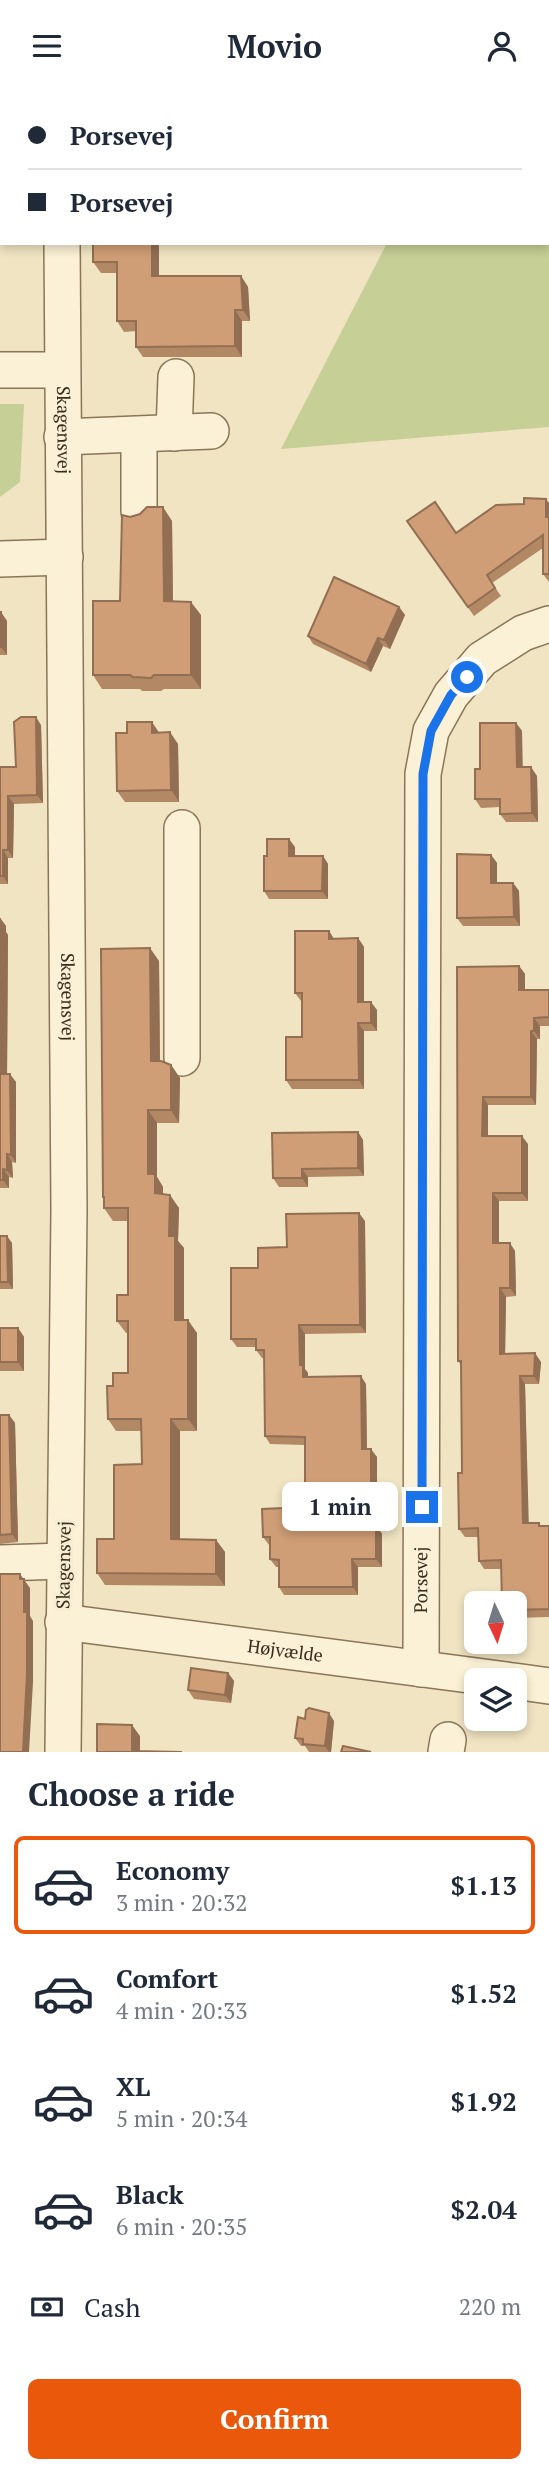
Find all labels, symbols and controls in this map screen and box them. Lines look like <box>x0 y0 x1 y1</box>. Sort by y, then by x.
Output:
text: Movio <box>227 25 322 67</box>
icon: menu <box>28 27 66 65</box>
icon: person <box>483 27 521 65</box>
text: Porsevej <box>70 118 174 152</box>
text: Porsevej <box>70 185 174 219</box>
street label: Skagensvej <box>52 386 77 474</box>
route start <box>451 661 483 693</box>
street label: Skagensvej <box>56 953 81 1041</box>
callout: 1 min <box>282 1483 398 1531</box>
text: 1 min <box>309 1491 371 1522</box>
route end <box>406 1491 438 1523</box>
street label: Skagensvej <box>50 1521 76 1609</box>
street label: Porsevej <box>408 1547 432 1613</box>
north arrow <box>464 1591 527 1654</box>
map controls <box>464 1591 527 1731</box>
street label: Højvælde <box>246 1633 324 1667</box>
button: layers <box>464 1668 527 1731</box>
text: Choose a ride <box>28 1773 235 1815</box>
text: Economy <box>116 1853 229 1887</box>
icon: car <box>32 1854 95 1917</box>
text: $1.13 <box>451 1868 517 1902</box>
text: 3 min · 20:32 <box>116 1887 248 1918</box>
text: Comfort <box>116 1961 218 1995</box>
icon: car <box>32 1962 95 2025</box>
text: $1.52 <box>451 1976 517 2010</box>
text: 4 min · 20:33 <box>116 1995 248 2026</box>
text: XL <box>116 2069 150 2103</box>
icon: car <box>32 2070 95 2133</box>
text: $1.92 <box>451 2084 517 2118</box>
text: 5 min · 20:34 <box>116 2103 248 2134</box>
text: Black <box>116 2177 184 2211</box>
icon: car <box>32 2178 95 2241</box>
text: $2.04 <box>451 2192 517 2226</box>
text: 6 min · 20:35 <box>116 2211 248 2242</box>
icon: cash <box>28 2288 66 2326</box>
text: Cash <box>84 2290 140 2324</box>
text: 220 m <box>459 2291 521 2322</box>
button: Confirm <box>28 2379 521 2459</box>

